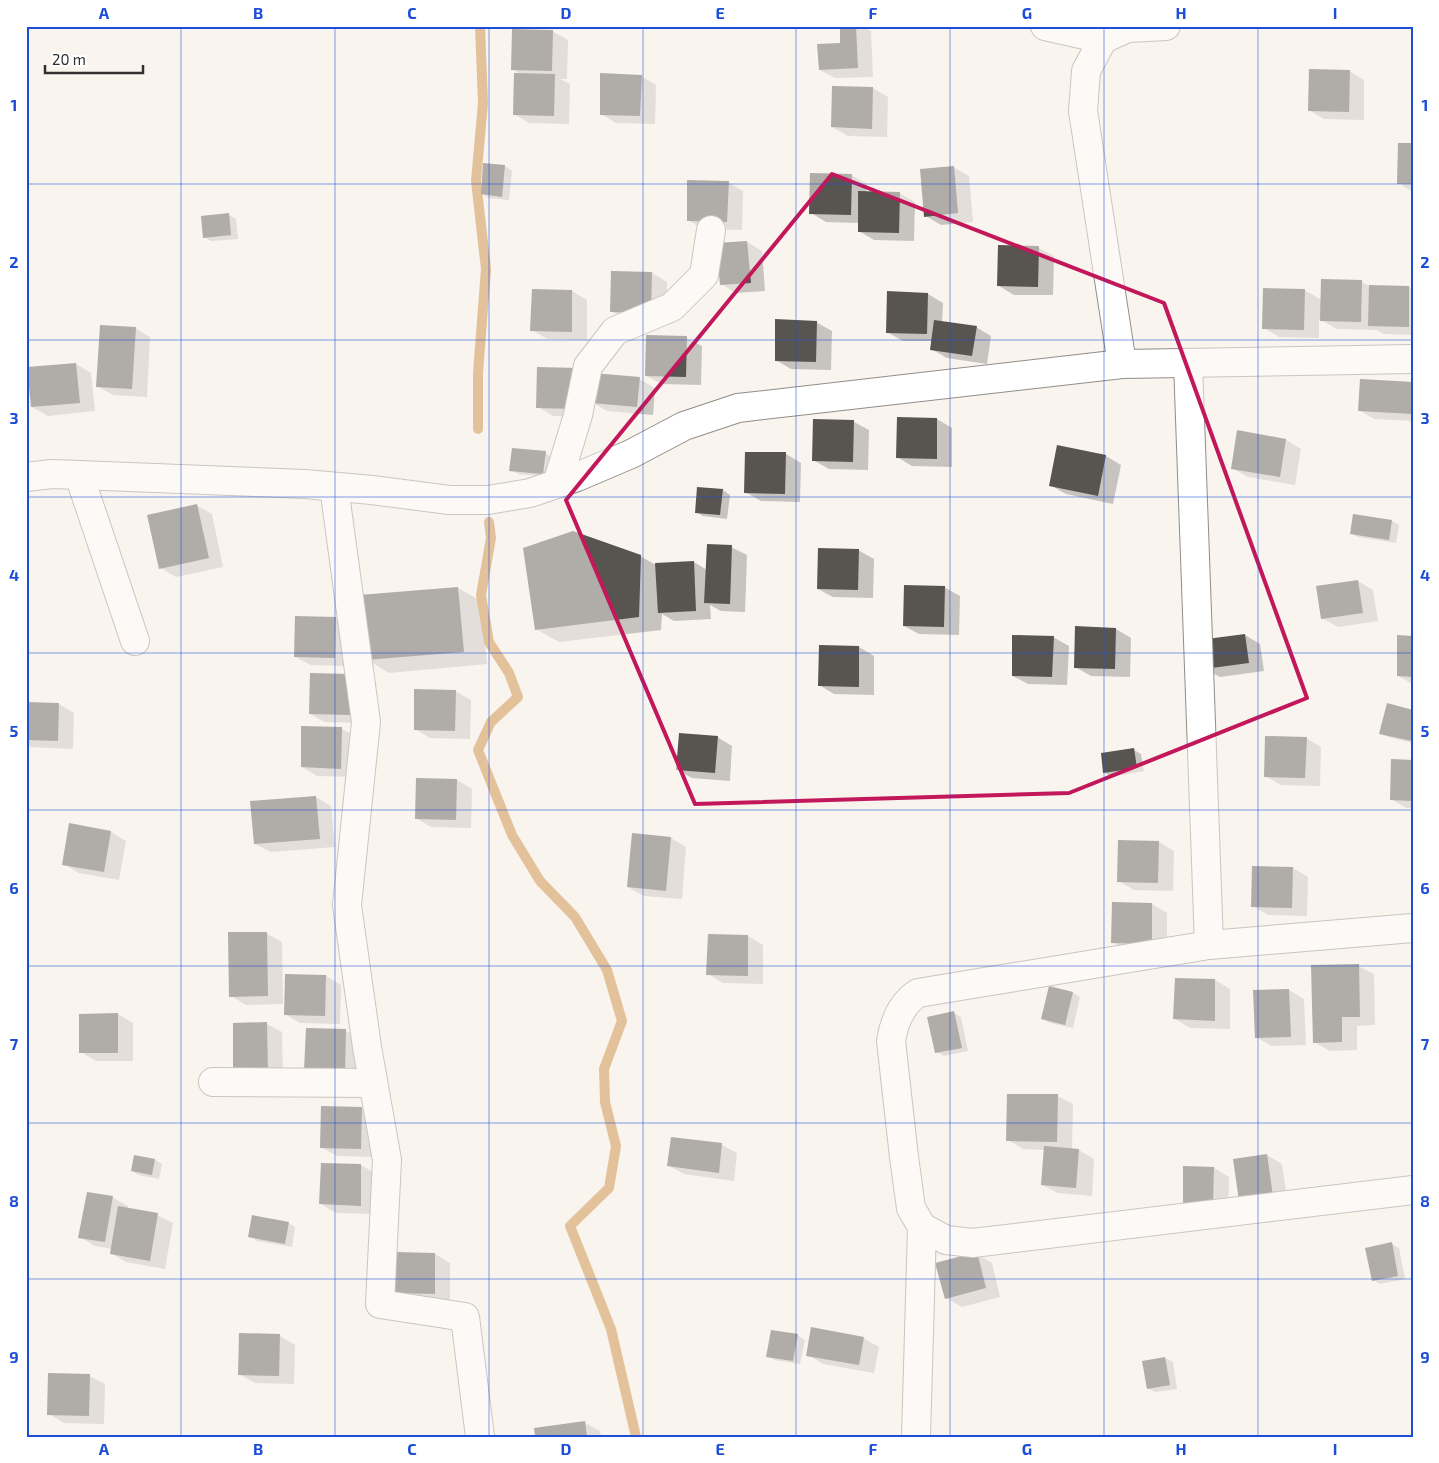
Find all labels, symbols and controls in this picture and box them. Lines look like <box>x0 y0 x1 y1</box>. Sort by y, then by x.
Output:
text: A <box>99 3 110 22</box>
text: B <box>253 3 263 22</box>
text: C <box>407 3 417 22</box>
text: D <box>561 3 572 22</box>
text: E <box>715 3 725 22</box>
text: F <box>869 3 878 22</box>
text: G <box>1022 3 1032 22</box>
text: H <box>1175 3 1187 22</box>
text: I <box>1333 3 1337 22</box>
scale bar <box>45 42 142 74</box>
text: 20 m <box>52 50 86 68</box>
text: 1 <box>11 95 17 114</box>
text: 1 <box>1422 95 1428 114</box>
text: 2 <box>9 252 19 271</box>
text: 2 <box>1420 252 1430 271</box>
text: 3 <box>9 408 19 427</box>
text: 3 <box>1420 408 1430 427</box>
text: 4 <box>9 565 19 584</box>
text: 4 <box>1420 565 1430 584</box>
text: 5 <box>10 721 19 740</box>
text: 5 <box>1421 721 1430 740</box>
text: 6 <box>9 878 19 897</box>
text: 6 <box>1420 878 1430 897</box>
text: 7 <box>10 1034 19 1053</box>
text: 7 <box>1421 1034 1430 1053</box>
text: 8 <box>9 1191 19 1210</box>
text: 8 <box>1420 1191 1430 1210</box>
text: 9 <box>9 1347 19 1366</box>
text: 9 <box>1420 1347 1430 1366</box>
text: A <box>99 1439 110 1458</box>
text: B <box>253 1439 263 1458</box>
text: C <box>407 1439 417 1458</box>
text: D <box>561 1439 572 1458</box>
text: E <box>715 1439 725 1458</box>
text: F <box>869 1439 878 1458</box>
text: G <box>1022 1439 1032 1458</box>
text: H <box>1175 1439 1187 1458</box>
text: I <box>1333 1439 1337 1458</box>

